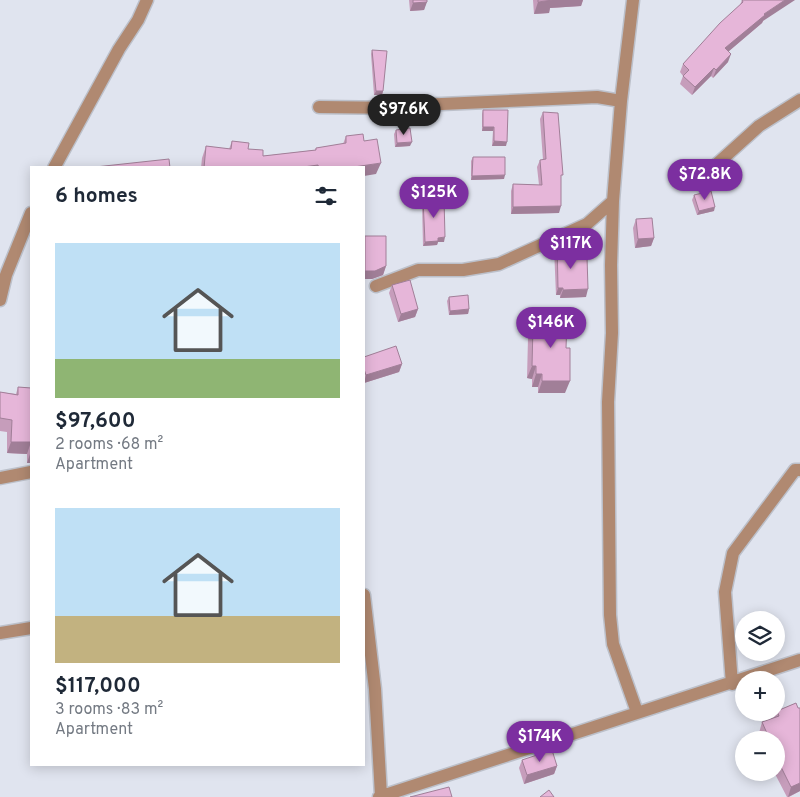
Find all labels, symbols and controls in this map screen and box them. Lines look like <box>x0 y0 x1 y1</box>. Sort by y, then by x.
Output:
pin: $97.6K <box>363 94 445 136</box>
text: $97.6K <box>379 100 429 120</box>
pin: $72.8K <box>664 158 746 201</box>
text: $72.8K <box>678 165 732 185</box>
pin: $125K <box>399 176 469 219</box>
icon: filters <box>312 182 340 210</box>
text: 6 homes <box>55 183 138 210</box>
text: $125K <box>411 183 457 203</box>
pin: $117K <box>536 228 606 270</box>
text: $117K <box>550 234 592 254</box>
icon: home <box>153 275 243 365</box>
pin: $146K <box>516 306 586 349</box>
text: $146K <box>527 313 575 333</box>
text: $97,600 <box>55 408 136 435</box>
text: 2 rooms · 68 m² <box>55 435 163 455</box>
text: Apartment <box>55 455 133 475</box>
icon: home <box>153 540 243 630</box>
map controls <box>735 611 785 781</box>
button: layers <box>735 611 785 661</box>
button: + <box>735 671 785 721</box>
text: $117,000 <box>55 673 141 700</box>
text: 3 rooms · 83 m² <box>55 700 163 720</box>
text: Apartment <box>55 720 133 740</box>
pin: $174K <box>505 720 575 763</box>
text: $174K <box>518 727 562 747</box>
button: − <box>735 731 785 781</box>

